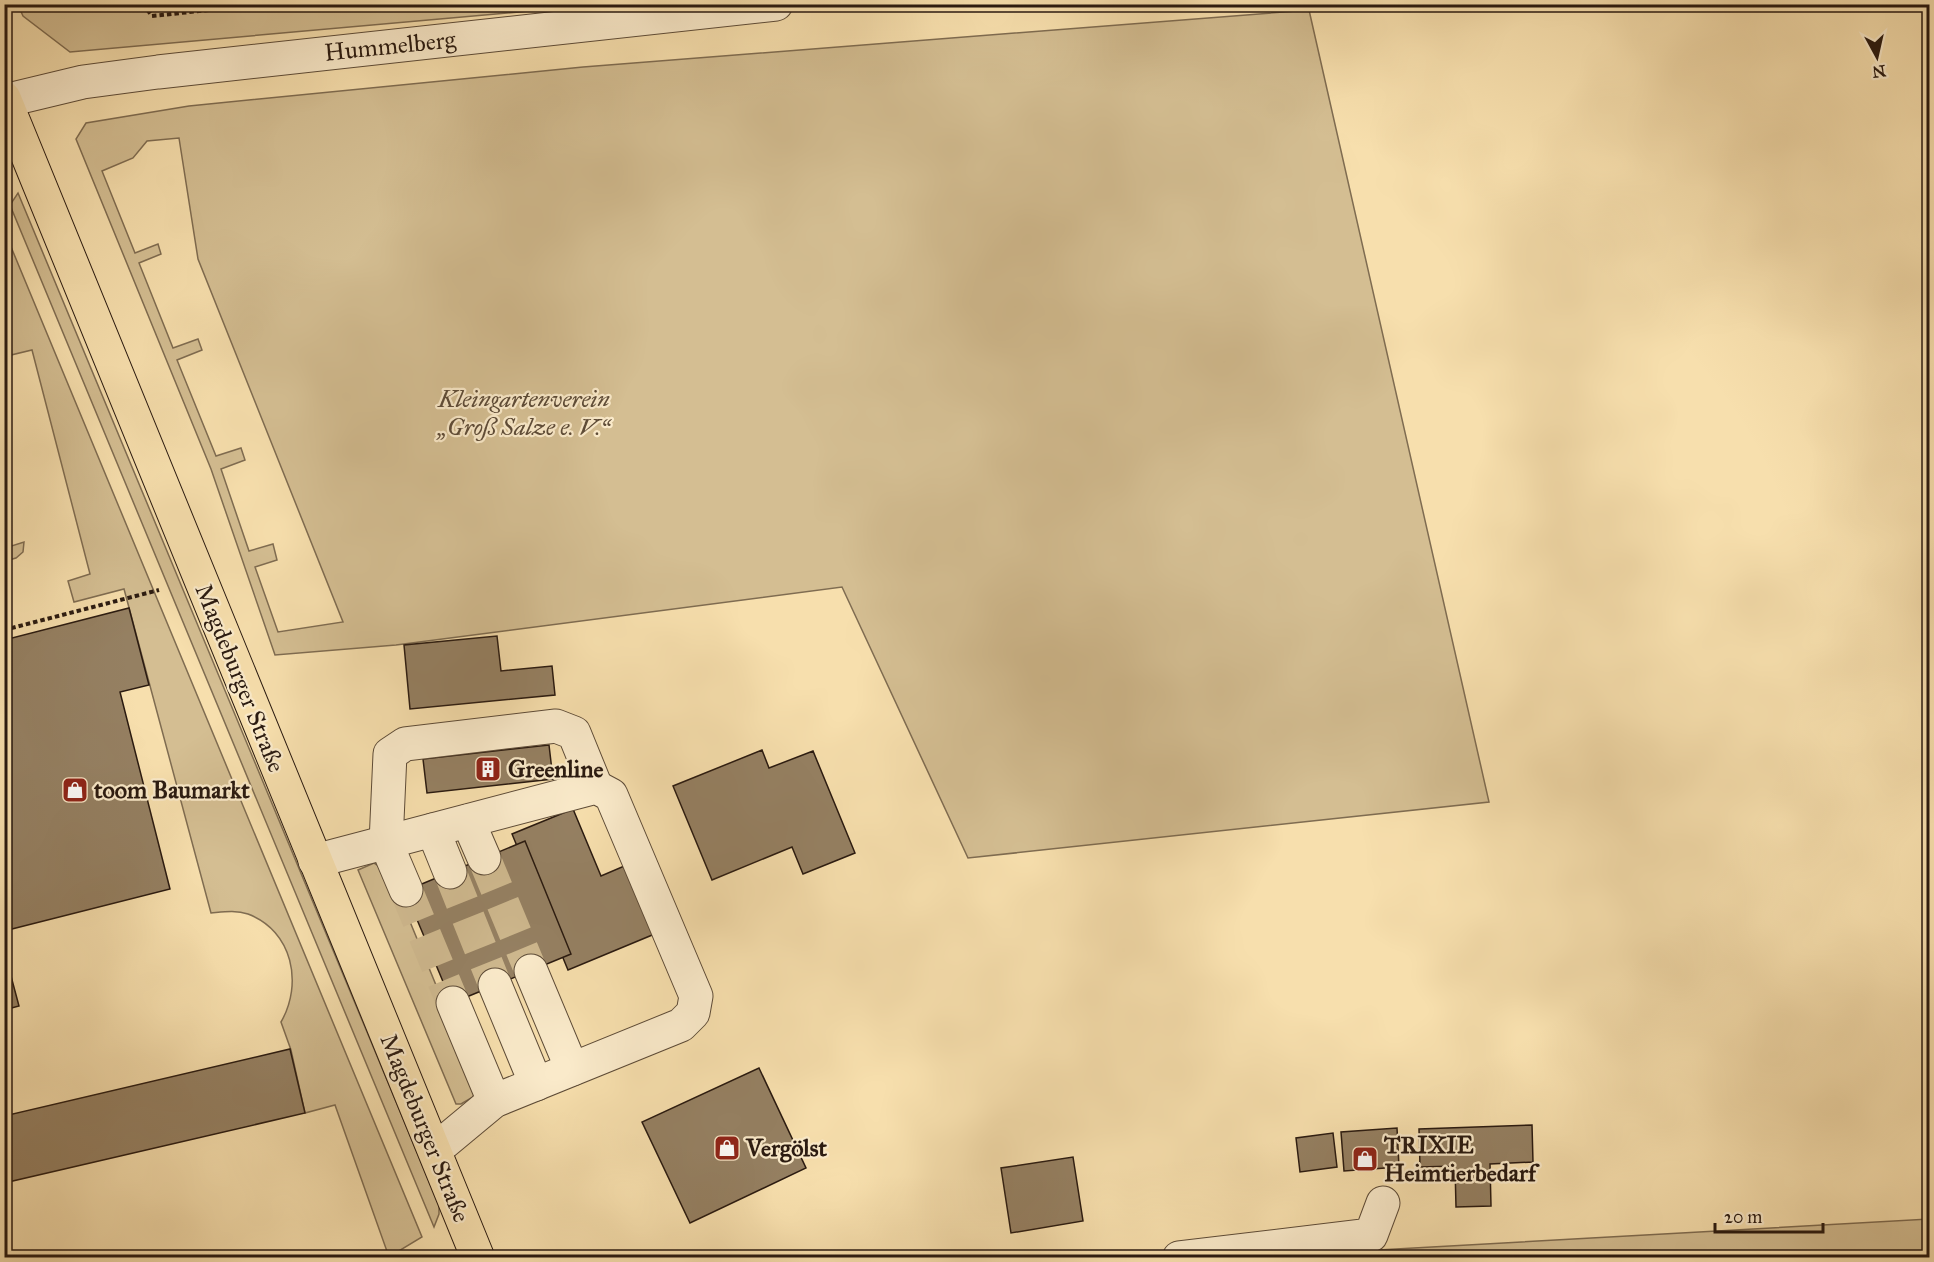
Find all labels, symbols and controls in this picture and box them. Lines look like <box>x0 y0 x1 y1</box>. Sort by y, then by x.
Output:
street label: Hummelberg <box>323 24 458 68</box>
north arrow <box>1847 27 1907 87</box>
text: N <box>1871 61 1887 82</box>
park label: Kleingartenverein „Groß Salze e. V.“ <box>436 384 613 442</box>
street label: Magdeburger Straße <box>189 579 291 777</box>
building icon: Greenline <box>473 754 503 784</box>
place label: Greenline <box>508 754 603 784</box>
shop icon: toom Baumarkt <box>60 775 90 805</box>
place label: toom Baumarkt <box>93 775 250 805</box>
street label: Magdeburger Straße <box>374 1029 476 1227</box>
place label: TRIXIE Heimtierbedarf <box>1383 1130 1540 1188</box>
shop icon: Vergölst <box>712 1133 742 1163</box>
place label: Vergölst <box>745 1133 828 1163</box>
shop icon: TRIXIE Heimtierbedarf <box>1350 1144 1380 1174</box>
scale bar <box>1715 1196 1823 1234</box>
text: 20 m <box>1724 1206 1762 1228</box>

